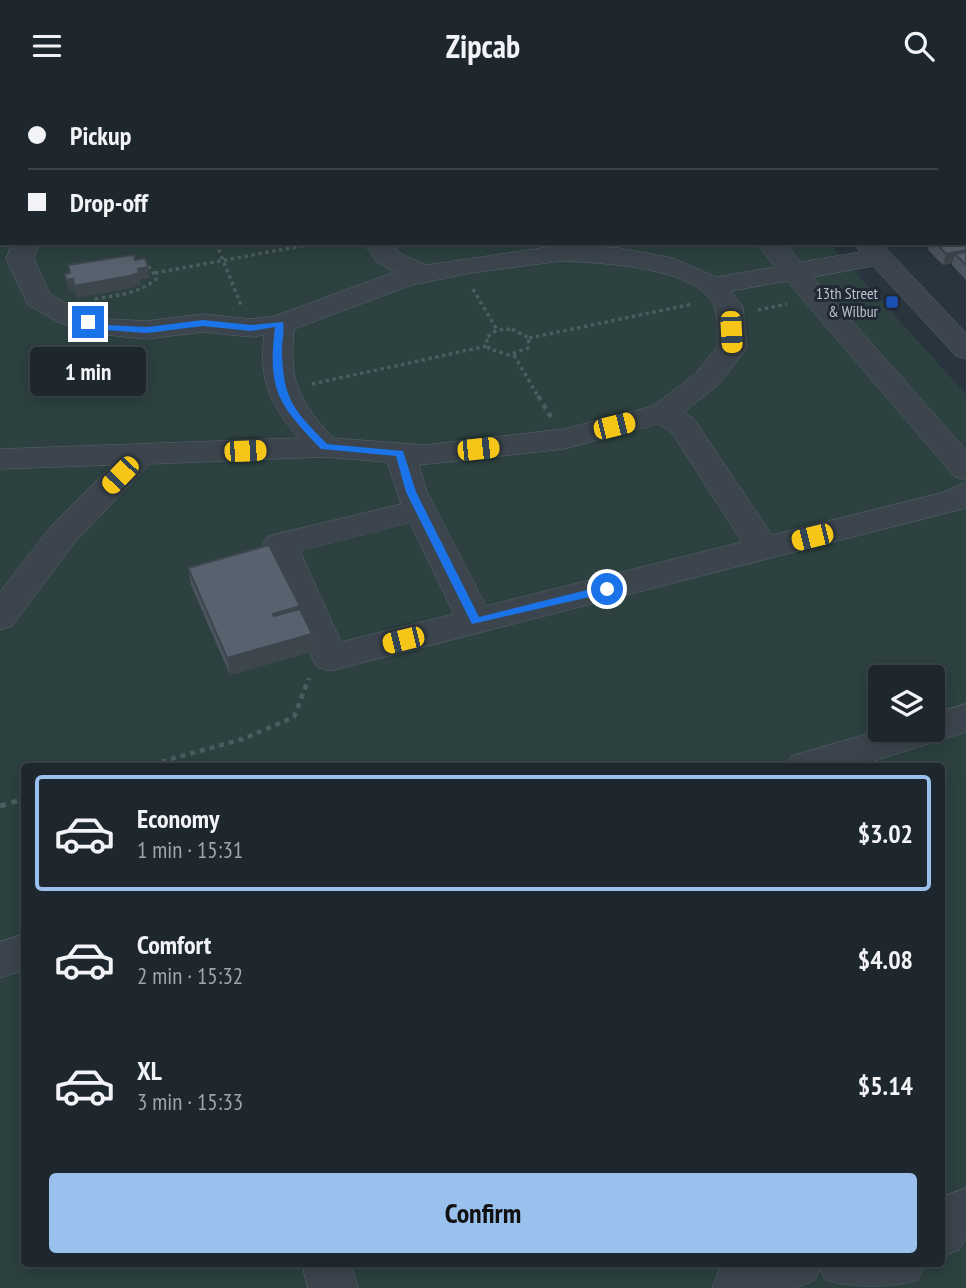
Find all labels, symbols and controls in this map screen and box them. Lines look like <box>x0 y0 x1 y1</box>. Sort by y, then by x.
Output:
text: Zipcab <box>446 25 520 67</box>
icon: menu <box>28 27 66 65</box>
icon: search <box>900 27 938 65</box>
text: Pickup <box>70 119 131 152</box>
text: Drop-off <box>70 186 148 219</box>
place label: 13th Street & Wilbur <box>816 283 879 321</box>
marker: 13th Street & Wilbur <box>884 294 900 310</box>
route end <box>72 306 104 338</box>
car <box>720 310 743 354</box>
callout: 1 min <box>30 347 146 395</box>
text: 1 min <box>65 357 111 386</box>
car <box>592 411 637 441</box>
car <box>457 436 500 462</box>
car <box>224 440 267 462</box>
car <box>98 453 143 497</box>
car <box>790 522 835 552</box>
route start <box>591 573 623 605</box>
car <box>381 625 426 655</box>
map controls <box>868 665 945 742</box>
button: layers <box>868 665 945 742</box>
icon: car <box>53 802 116 865</box>
text: Economy <box>137 802 219 835</box>
text: $3.02 <box>858 817 913 850</box>
text: 1 min · 15:31 <box>137 835 243 864</box>
icon: car <box>53 928 116 991</box>
text: Comfort <box>137 928 211 961</box>
text: $4.08 <box>858 943 913 976</box>
text: 2 min · 15:32 <box>137 961 243 990</box>
icon: car <box>53 1054 116 1117</box>
text: XL <box>137 1054 162 1087</box>
text: $5.14 <box>858 1069 913 1102</box>
text: 3 min · 15:33 <box>137 1087 243 1116</box>
button: Confirm <box>49 1173 917 1253</box>

